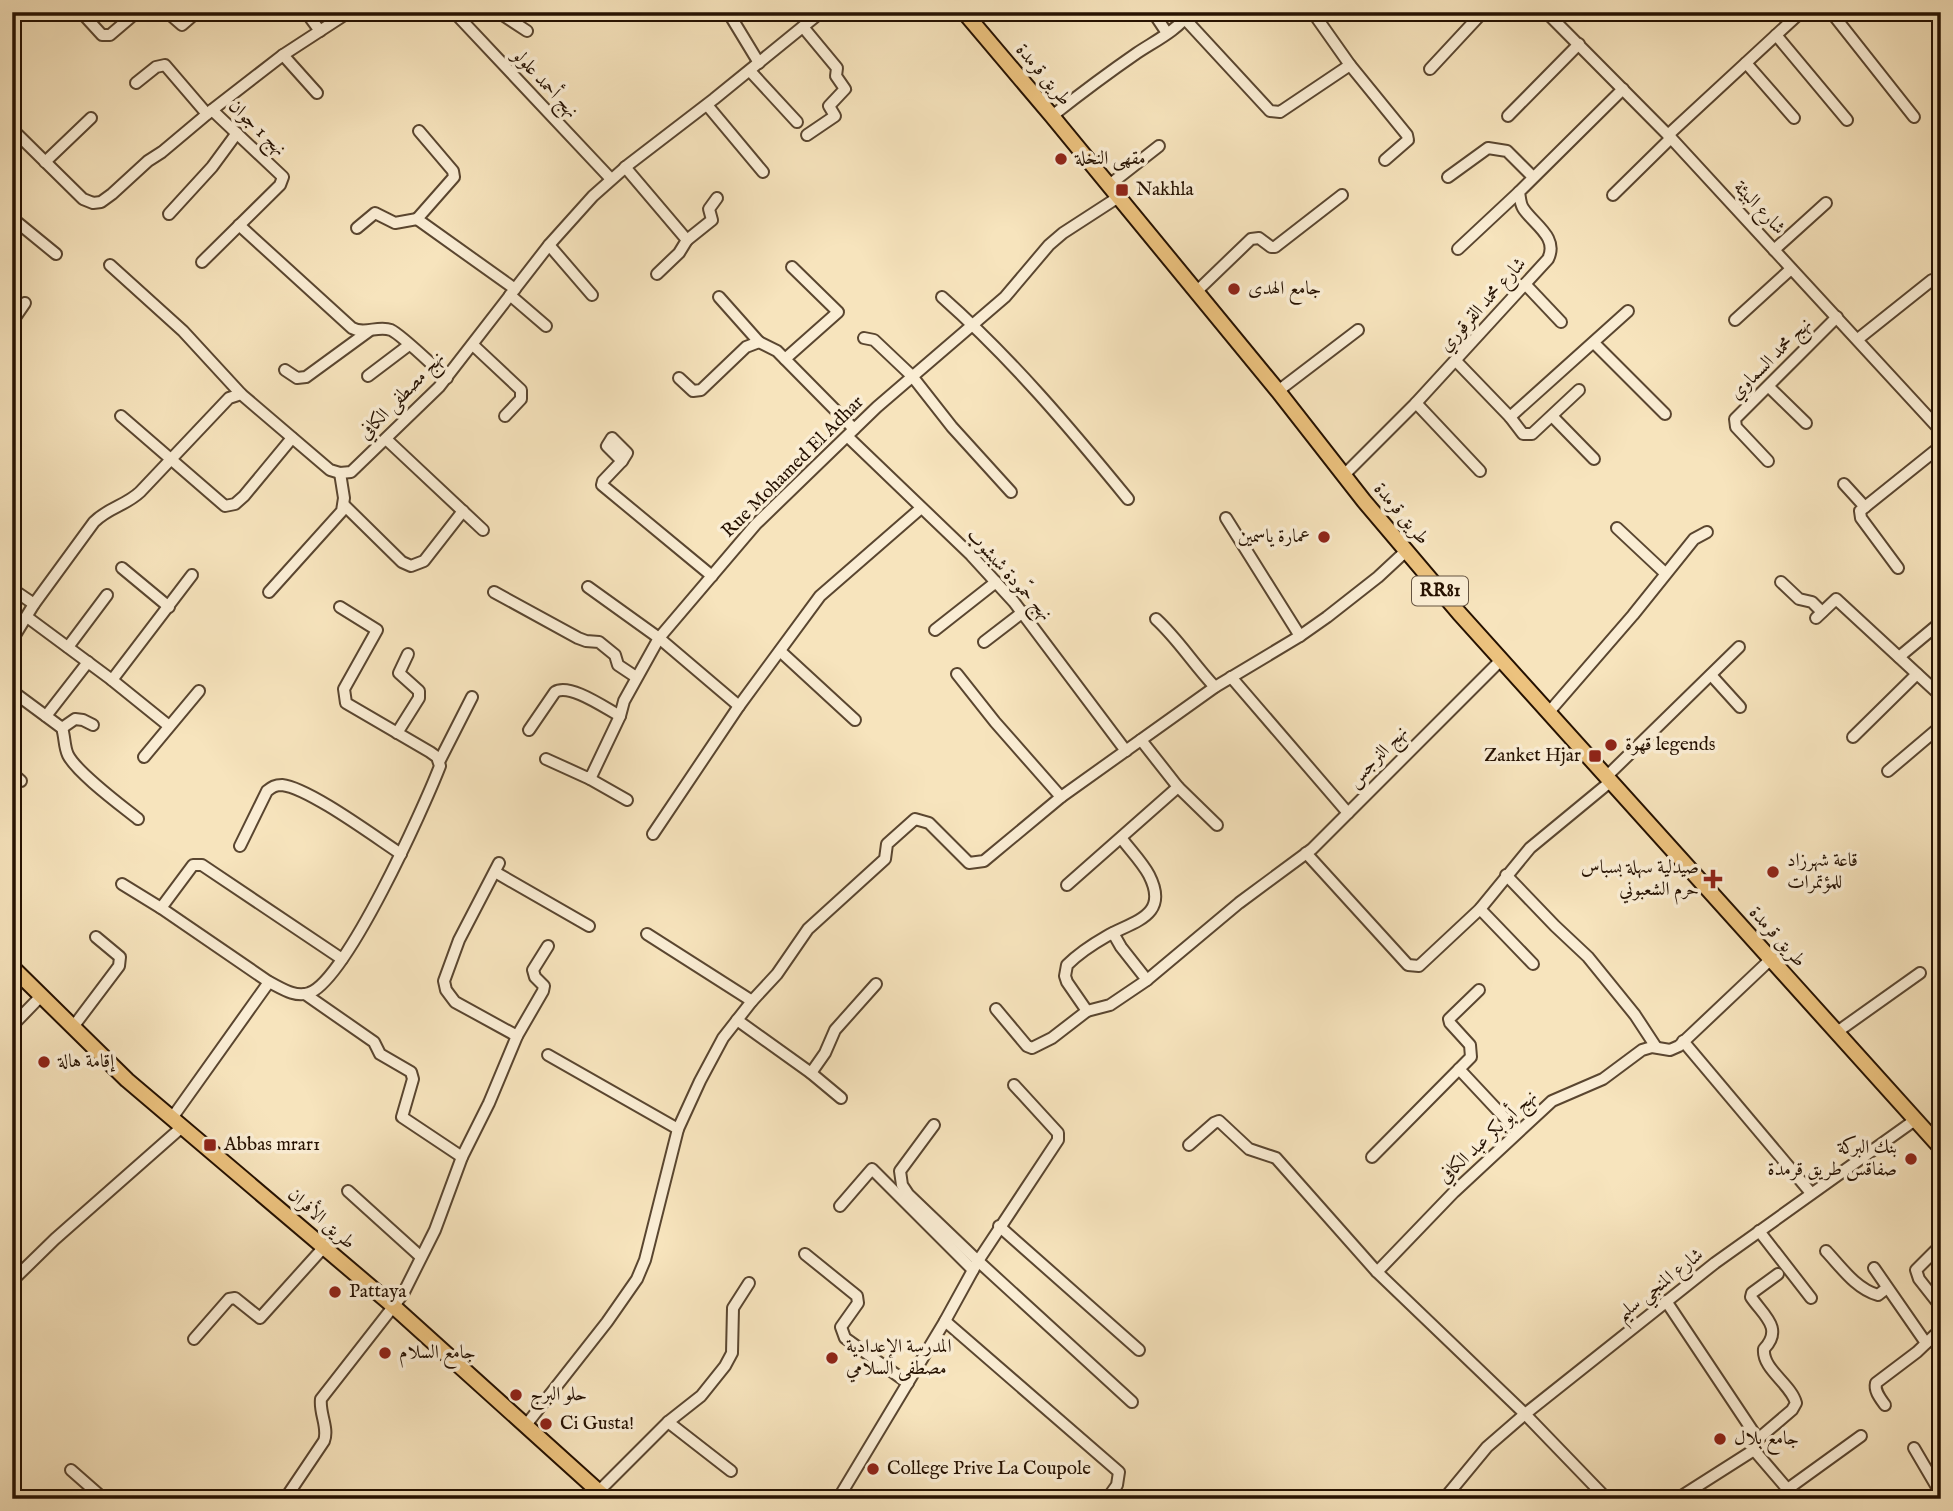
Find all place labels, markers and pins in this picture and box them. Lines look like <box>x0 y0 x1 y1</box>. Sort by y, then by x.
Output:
place label: مقهى النخلة <box>1074 147 1146 171</box>
marker: مقهى النخلة <box>1053 151 1069 167</box>
place label: Nakhla <box>1136 178 1195 202</box>
marker: Nakhla <box>1114 182 1130 198</box>
place label: جامع الهدى <box>1248 277 1321 305</box>
marker: جامع الهدى <box>1226 281 1242 297</box>
place label: عمارة ياسمين <box>1238 525 1310 549</box>
marker: عمارة ياسمين <box>1316 529 1332 545</box>
place label: قهوة legends <box>1625 733 1716 757</box>
marker: قهوة legends <box>1603 737 1619 753</box>
place label: Zanket Hjar <box>1484 744 1581 768</box>
marker: Zanket Hjar <box>1587 748 1603 764</box>
place label: قاعة شهرزاد للمؤتمرات <box>1787 849 1858 895</box>
place label: صيدلية سهلة بسباس حرم الشعبوني <box>1581 856 1699 905</box>
marker: قاعة شهرزاد للمؤتمرات <box>1765 864 1781 880</box>
marker: صيدلية سهلة بسباس حرم الشعبوني <box>1705 871 1721 887</box>
place label: إقامة هالة <box>57 1050 116 1074</box>
marker: إقامة هالة <box>36 1054 52 1070</box>
place label: Abbas mrar1 <box>223 1133 320 1157</box>
place label: بنك البركة صفاقس طريق قرمدة <box>1768 1135 1897 1182</box>
marker: Abbas mrar1 <box>202 1137 218 1153</box>
marker: بنك البركة صفاقس طريق قرمدة <box>1903 1151 1919 1167</box>
place label: Pattaya <box>349 1280 407 1304</box>
marker: Pattaya <box>327 1284 343 1300</box>
place label: المدرسة الإعدادية مصطفى السلامي <box>846 1335 952 1383</box>
place label: جامع السلام <box>399 1341 476 1369</box>
marker: جامع السلام <box>377 1345 393 1361</box>
marker: المدرسة الإعدادية مصطفى السلامي <box>824 1350 840 1366</box>
place label: حلو البرج <box>530 1383 587 1411</box>
marker: حلو البرج <box>508 1387 524 1403</box>
place label: Ci Gusta! <box>560 1412 634 1436</box>
marker: Ci Gusta! <box>538 1416 554 1432</box>
place label: جامع بلال <box>1734 1427 1799 1455</box>
marker: جامع بلال <box>1712 1431 1728 1447</box>
place label: College Prive La Coupole <box>887 1457 1091 1481</box>
marker: College Prive La Coupole <box>865 1461 881 1477</box>

